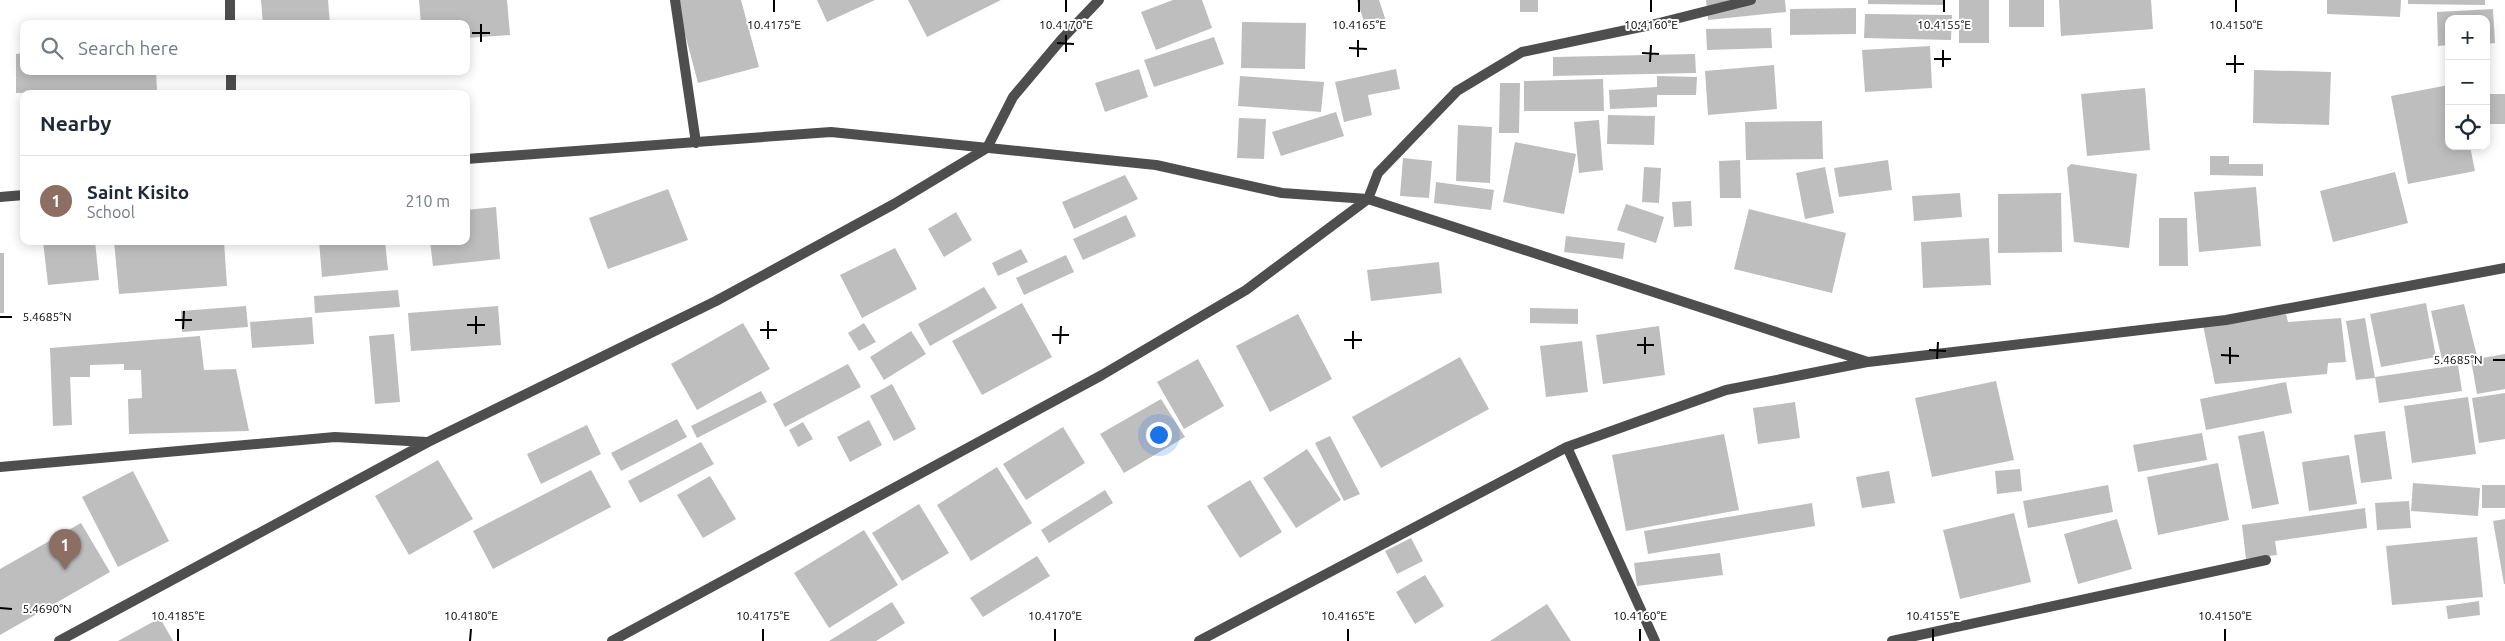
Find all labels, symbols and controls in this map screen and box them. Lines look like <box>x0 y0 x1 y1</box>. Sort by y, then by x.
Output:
map controls <box>2445 15 2490 150</box>
button: + <box>2445 15 2490 60</box>
text: 10.4175°E <box>747 18 801 31</box>
text: 10.4170°E <box>1039 18 1093 31</box>
text: 10.4165°E <box>1332 18 1386 31</box>
text: 10.4160°E <box>1624 18 1678 31</box>
text: 10.4155°E <box>1917 18 1971 31</box>
text: 10.4150°E <box>2209 18 2263 31</box>
search box <box>20 20 470 75</box>
icon: search <box>38 34 66 62</box>
text: Search here <box>78 37 178 59</box>
button: − <box>2445 60 2490 105</box>
button: locate <box>2445 105 2490 150</box>
text: Nearby <box>40 111 111 135</box>
text: Saint Kisito <box>87 181 189 203</box>
text: 1 <box>51 192 61 210</box>
text: 210 m <box>405 192 450 210</box>
text: School <box>87 203 135 221</box>
text: 5.4685°N <box>22 310 72 323</box>
text: 5.4685°N <box>2433 353 2483 366</box>
your location <box>1146 422 1172 448</box>
pin: 1 <box>49 529 81 570</box>
text: 5.4690°N <box>22 602 72 615</box>
text: 10.4185°E <box>151 609 205 622</box>
text: 10.4180°E <box>444 609 498 622</box>
text: 10.4175°E <box>736 609 790 622</box>
text: 10.4170°E <box>1028 609 1082 622</box>
text: 10.4165°E <box>1321 609 1375 622</box>
text: 10.4160°E <box>1613 609 1667 622</box>
text: 10.4155°E <box>1906 609 1960 622</box>
text: 10.4150°E <box>2198 609 2252 622</box>

